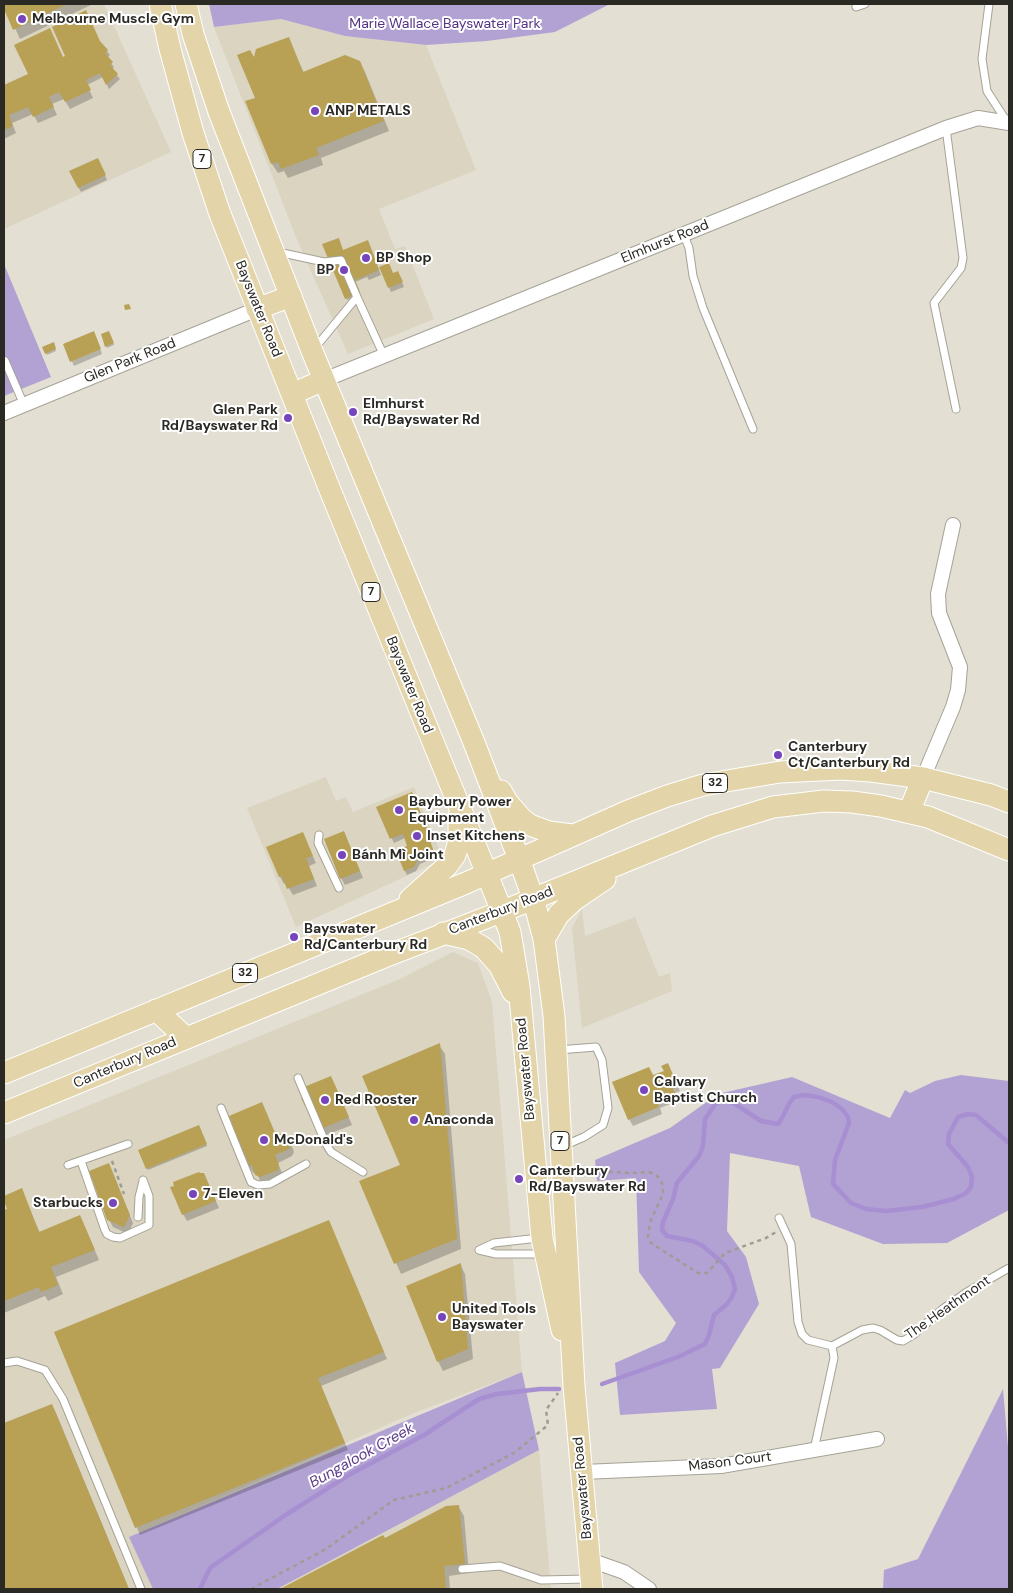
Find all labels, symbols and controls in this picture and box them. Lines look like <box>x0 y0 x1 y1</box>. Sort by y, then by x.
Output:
place label: Melbourne Muscle Gym <box>32 11 194 27</box>
marker: Melbourne Muscle Gym <box>16 13 28 25</box>
park label: Marie Wallace Bayswater Park <box>349 16 541 32</box>
place label: ANP METALS <box>325 103 411 119</box>
marker: ANP METALS <box>309 105 321 117</box>
road number: 7 <box>193 150 211 168</box>
street label: Elmhurst Road <box>619 217 711 267</box>
place label: BP Shop <box>376 250 432 266</box>
marker: BP Shop <box>360 252 372 264</box>
street label: Bayswater Road <box>231 258 285 360</box>
place label: BP <box>316 262 334 278</box>
marker: BP <box>338 264 350 276</box>
street label: Glen Park Road <box>82 335 178 387</box>
place label: Elmhurst Rd/Bayswater Rd <box>363 396 480 428</box>
place label: Glen Park Rd/Bayswater Rd <box>161 402 278 434</box>
marker: Elmhurst Rd/Bayswater Rd <box>347 406 359 418</box>
marker: Glen Park Rd/Bayswater Rd <box>282 412 294 424</box>
road number: 7 <box>362 582 380 602</box>
street label: Bayswater Road <box>382 634 436 736</box>
place label: Canterbury Ct/Canterbury Rd <box>788 739 910 772</box>
marker: Canterbury Ct/Canterbury Rd <box>772 749 784 761</box>
road number: 32 <box>702 774 728 792</box>
place label: Baybury Power Equipment <box>409 794 512 826</box>
marker: Baybury Power Equipment <box>393 804 405 816</box>
place label: Inset Kitchens <box>427 828 525 844</box>
marker: Inset Kitchens <box>411 830 423 842</box>
place label: Bánh Mì Joint <box>352 847 444 863</box>
marker: Bánh Mì Joint <box>336 849 348 861</box>
street label: Canterbury Road <box>447 883 555 939</box>
place label: Bayswater Rd/Canterbury Rd <box>304 921 427 954</box>
marker: Bayswater Rd/Canterbury Rd <box>288 931 300 943</box>
road number: 32 <box>232 964 258 982</box>
street label: Bayswater Road <box>513 1017 539 1121</box>
street label: Canterbury Road <box>71 1034 179 1092</box>
place label: Calvary Baptist Church <box>654 1074 757 1106</box>
marker: Calvary Baptist Church <box>638 1084 650 1096</box>
place label: Red Rooster <box>335 1092 417 1108</box>
marker: Red Rooster <box>319 1094 331 1106</box>
place label: Anaconda <box>424 1112 494 1128</box>
marker: Anaconda <box>408 1114 420 1126</box>
place label: McDonald's <box>274 1132 353 1148</box>
road number: 7 <box>551 1132 569 1150</box>
marker: McDonald's <box>258 1134 270 1146</box>
place label: Canterbury Rd/Bayswater Rd <box>529 1163 646 1196</box>
marker: Canterbury Rd/Bayswater Rd <box>513 1173 525 1185</box>
place label: 7-Eleven <box>203 1186 263 1202</box>
marker: 7-Eleven <box>187 1188 199 1200</box>
place label: Starbucks <box>33 1195 103 1211</box>
marker: Starbucks <box>107 1197 119 1209</box>
street label: The Heathmont <box>902 1272 994 1344</box>
place label: United Tools Bayswater <box>452 1301 536 1334</box>
marker: United Tools Bayswater <box>436 1311 448 1323</box>
water label: Bungalook Creek <box>306 1420 418 1492</box>
street label: Bayswater Road <box>570 1436 596 1540</box>
street label: Mason Court <box>688 1449 772 1475</box>

